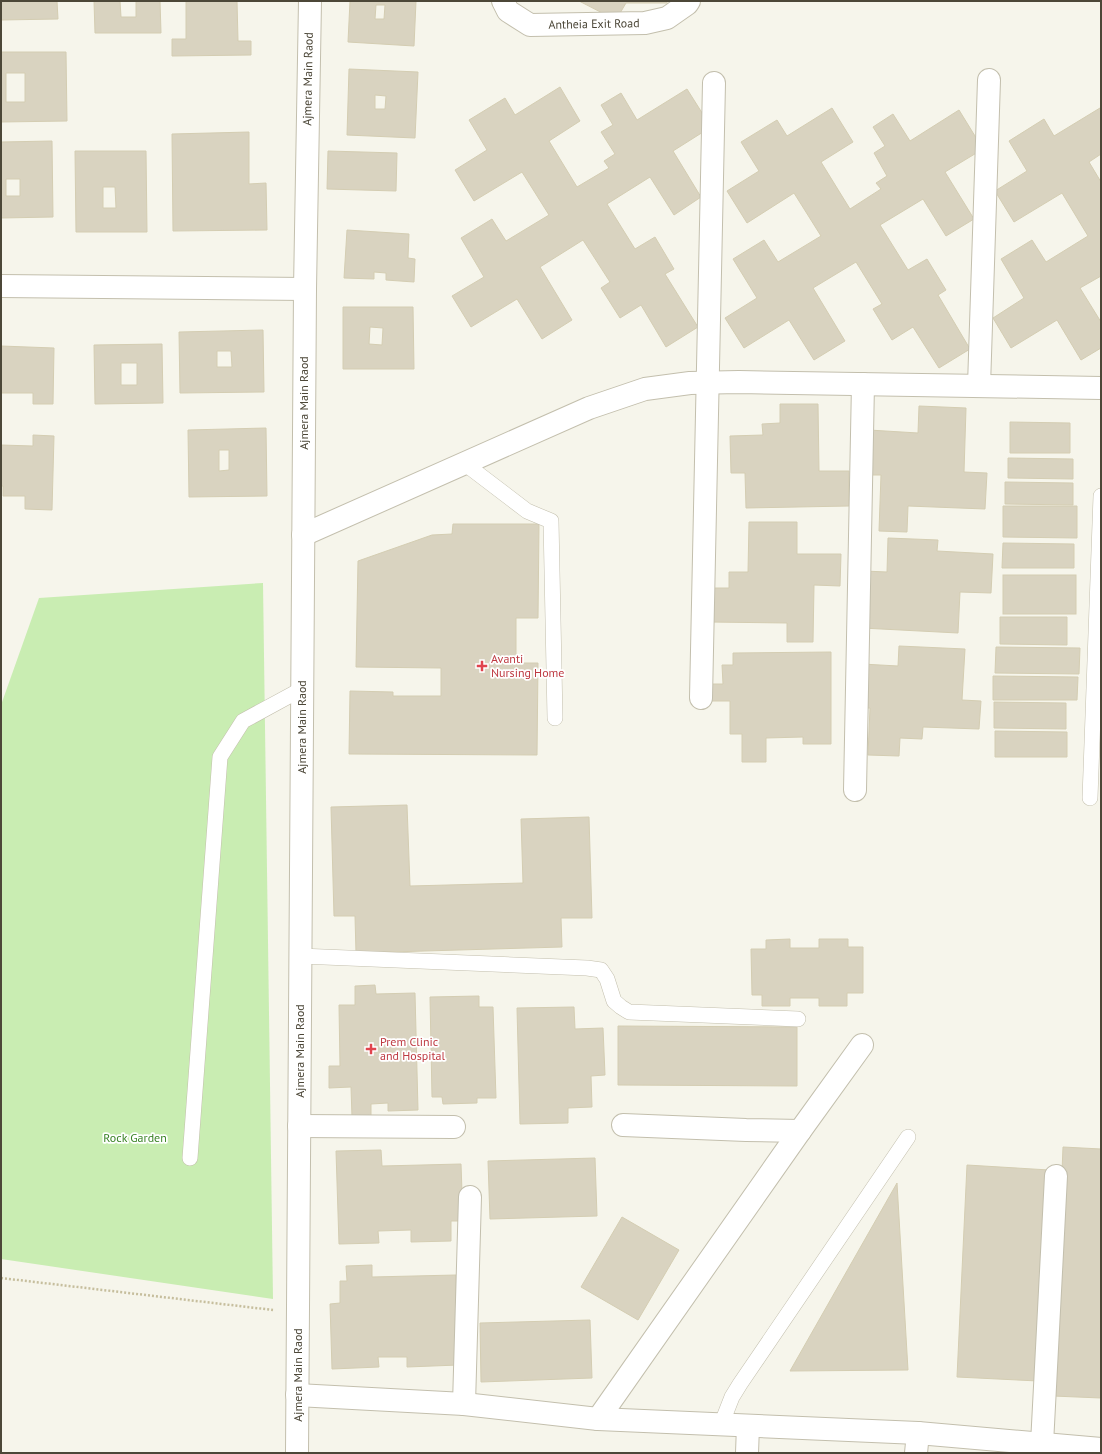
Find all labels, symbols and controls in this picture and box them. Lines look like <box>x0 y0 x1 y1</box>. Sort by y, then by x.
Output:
street label: Antheia Exit Road <box>548 15 640 32</box>
street label: Ajmera Main Raod <box>299 32 316 126</box>
street label: Ajmera Main Raod <box>296 356 311 450</box>
place label: Avanti Nursing Home <box>491 651 564 680</box>
marker: Avanti Nursing Home <box>476 660 488 672</box>
street label: Ajmera Main Raod <box>294 680 309 774</box>
street label: Ajmera Main Raod <box>292 1004 307 1098</box>
place label: Prem Clinic and Hospital <box>380 1034 445 1063</box>
marker: Prem Clinic and Hospital <box>365 1043 377 1055</box>
park label: Rock Garden <box>103 1130 167 1145</box>
street label: Ajmera Main Raod <box>290 1328 305 1422</box>

